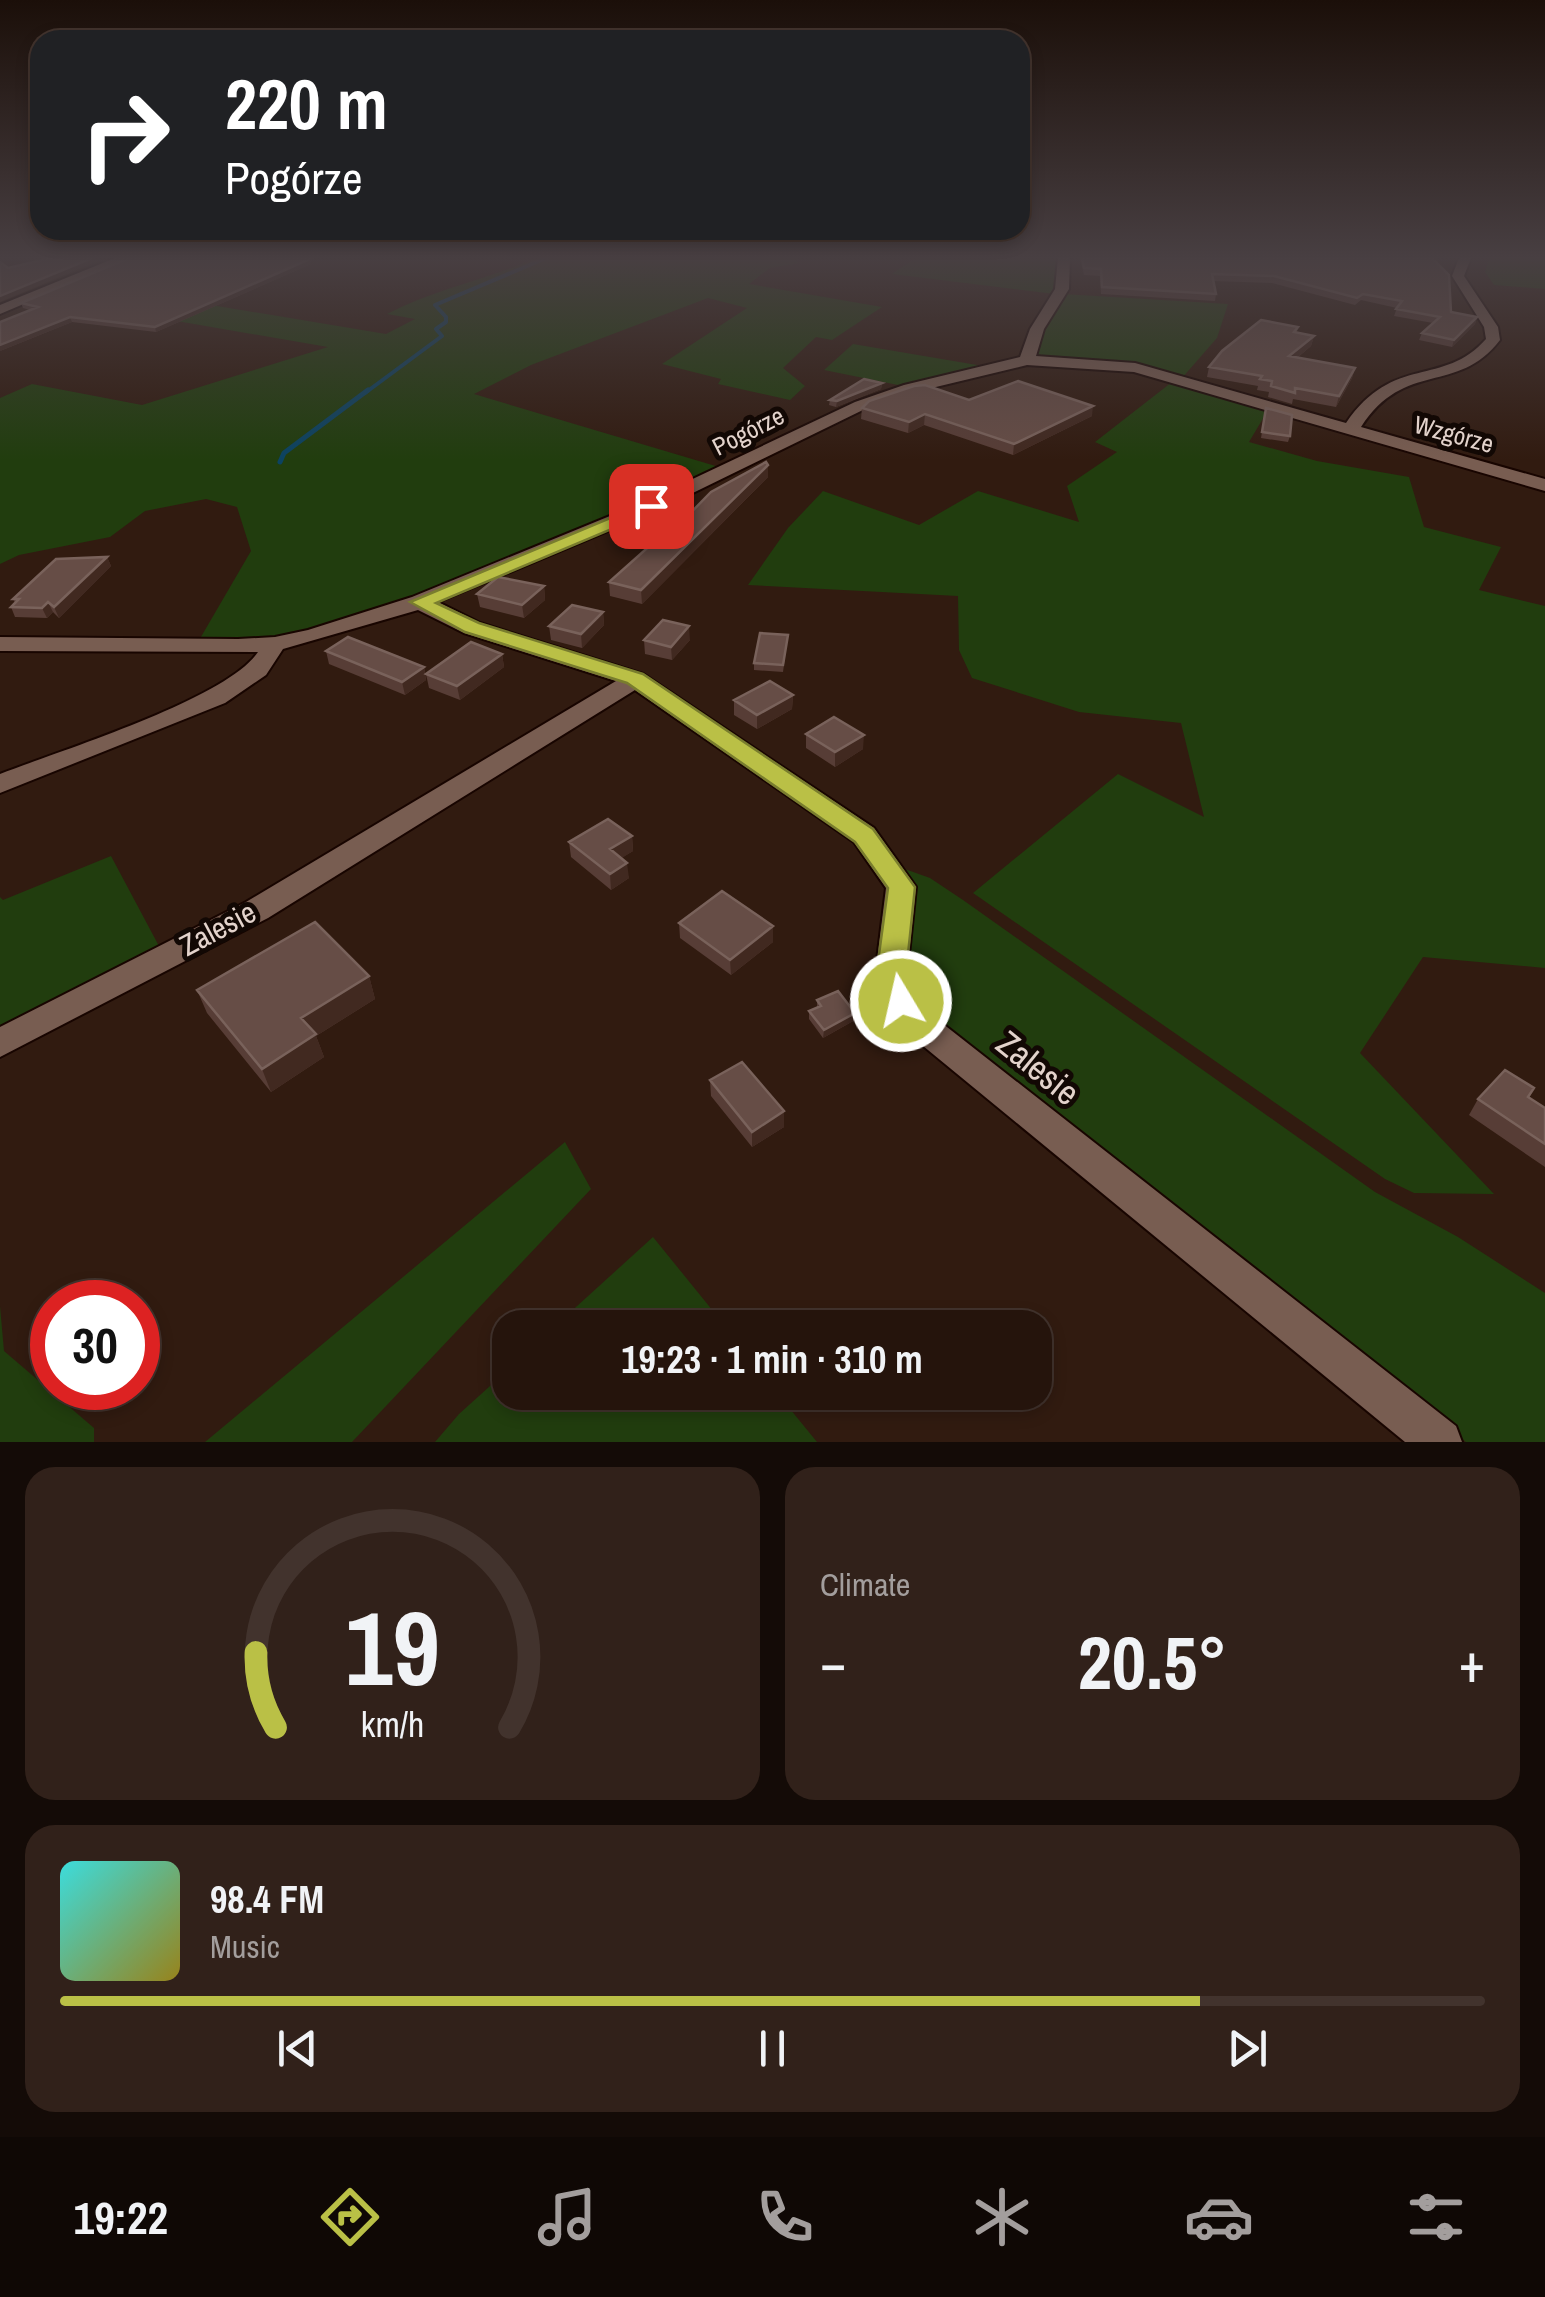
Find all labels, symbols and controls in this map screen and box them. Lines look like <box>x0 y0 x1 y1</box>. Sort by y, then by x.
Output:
text: 220 m <box>225 57 388 151</box>
icon: right <box>60 70 190 200</box>
text: Pogórze <box>225 147 362 208</box>
street label: Pogórze <box>706 399 790 463</box>
street label: Wzgórze <box>1411 407 1497 461</box>
pin <box>609 464 694 549</box>
icon: arrive <box>624 479 679 534</box>
street label: Zalesie <box>173 892 263 965</box>
position arrow <box>849 949 953 1053</box>
street label: Zalesie <box>987 1020 1090 1115</box>
speed limit sign: 30 <box>30 1280 160 1410</box>
text: 19:23 · 1 min · 310 m <box>621 1334 923 1385</box>
text: Climate <box>820 1563 910 1606</box>
text: 19 <box>345 1577 440 1717</box>
text: 20.5° <box>1078 1611 1227 1712</box>
text: − <box>820 1625 846 1699</box>
text: + <box>1459 1625 1485 1699</box>
text: km/h <box>361 1700 424 1748</box>
text: 98.4 FM <box>210 1874 324 1925</box>
text: Music <box>210 1925 280 1968</box>
icon: previous <box>270 2021 325 2076</box>
icon: pause <box>745 2021 800 2076</box>
icon: next <box>1220 2021 1275 2076</box>
icon: directions <box>315 2182 385 2252</box>
icon: music <box>532 2182 602 2252</box>
icon: phone <box>750 2182 820 2252</box>
icon: climate <box>967 2182 1037 2252</box>
icon: car <box>1184 2182 1254 2252</box>
icon: filters <box>1401 2182 1471 2252</box>
text: 19:22 <box>74 2187 168 2248</box>

